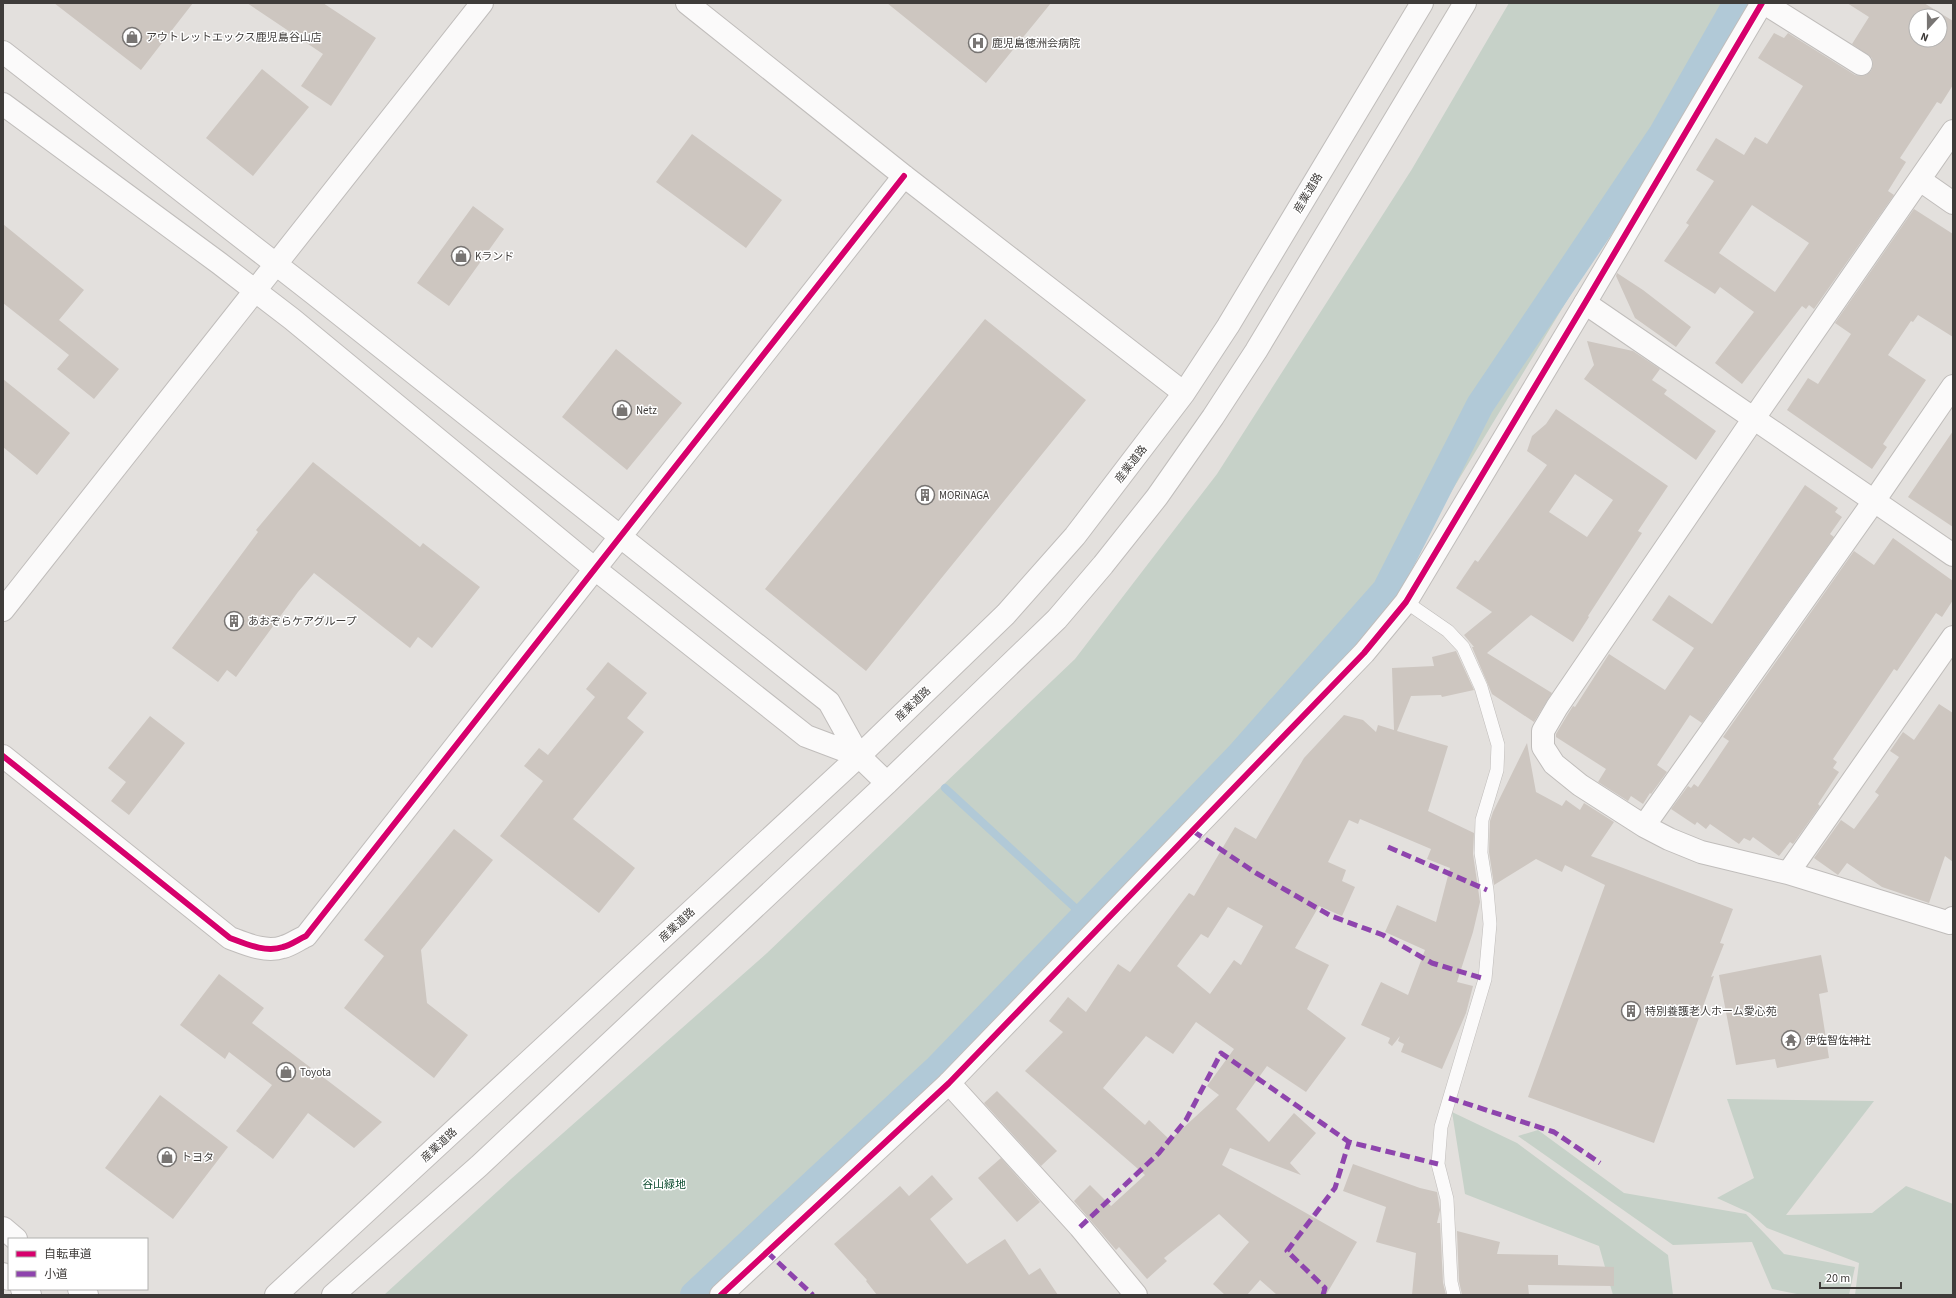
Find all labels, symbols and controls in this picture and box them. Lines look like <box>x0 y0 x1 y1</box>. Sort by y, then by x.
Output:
north arrow <box>1908 8 1948 48</box>
shop icon: アウトレットエックス鹿児島谷山店 <box>121 26 143 48</box>
text: N <box>1918 29 1931 45</box>
place label: アウトレットエックス鹿児島谷山店 <box>146 30 322 45</box>
hospital icon: 鹿児島徳洲会病院 <box>967 32 989 54</box>
place label: 鹿児島徳洲会病院 <box>992 36 1080 51</box>
street label: 産業道路 <box>1290 170 1326 216</box>
shop icon: Kランド <box>450 245 472 267</box>
place label: Kランド <box>475 249 514 264</box>
shop icon: Netz <box>611 399 633 421</box>
place label: Netz <box>636 403 657 418</box>
street label: 産業道路 <box>1112 442 1150 486</box>
building icon: MORiNAGA <box>914 484 936 506</box>
place label: MORiNAGA <box>939 488 989 503</box>
building icon: あおぞらケアグループ <box>223 610 245 632</box>
place label: あおぞらケアグループ <box>248 614 357 629</box>
street label: 産業道路 <box>892 683 934 725</box>
street label: 産業道路 <box>656 905 698 945</box>
building icon: 特別養護老人ホーム愛心苑 <box>1620 1000 1642 1022</box>
place label: 特別養護老人ホーム愛心苑 <box>1645 1004 1777 1019</box>
temple icon: 伊佐智佐神社 <box>1780 1029 1802 1051</box>
place label: 伊佐智佐神社 <box>1805 1033 1871 1048</box>
shop icon: Toyota <box>275 1061 297 1083</box>
place label: Toyota <box>300 1065 331 1080</box>
street label: 産業道路 <box>418 1125 460 1165</box>
shop icon: トヨタ <box>156 1146 178 1168</box>
place label: トヨタ <box>181 1150 214 1165</box>
park label: 谷山緑地 <box>642 1177 686 1192</box>
legend <box>8 1238 148 1290</box>
text: 自転車道 <box>44 1246 92 1263</box>
scale bar <box>1820 1264 1901 1290</box>
text: 小道 <box>44 1266 68 1283</box>
text: 20 m <box>1826 1270 1850 1287</box>

